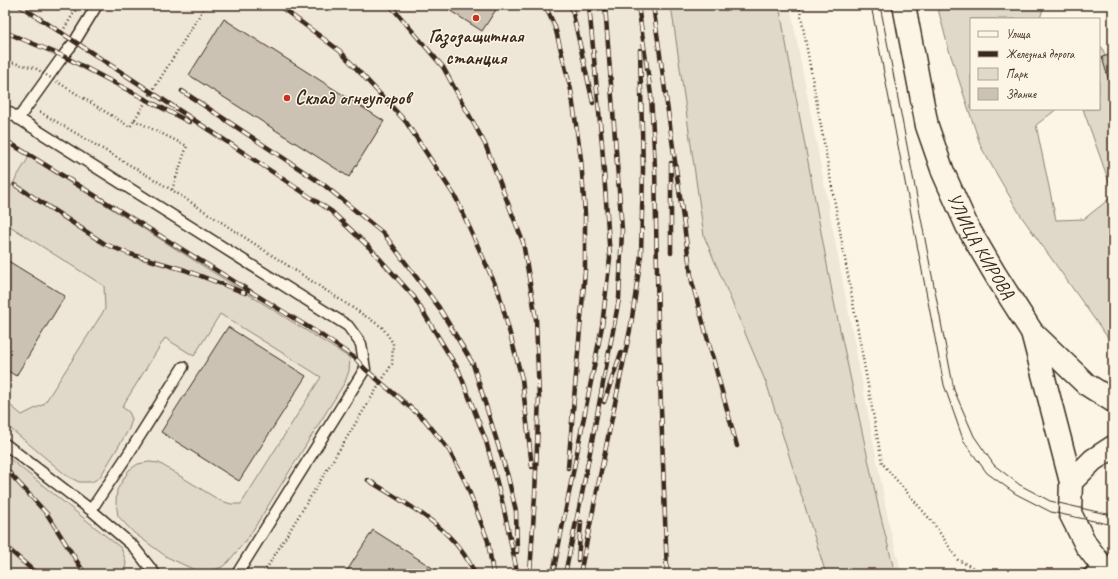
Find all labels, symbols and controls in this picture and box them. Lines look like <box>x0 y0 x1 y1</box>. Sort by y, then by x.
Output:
marker: Газозащитная станция <box>471 13 481 23</box>
legend <box>970 18 1100 110</box>
place label: Газозащитная станция <box>428 24 525 70</box>
text: Улица <box>1006 26 1031 42</box>
text: Железная дорога <box>1006 46 1075 62</box>
text: Парк <box>1006 66 1029 82</box>
place label: Склад огнеупоров <box>295 86 414 110</box>
text: Здание <box>1006 86 1037 102</box>
marker: Склад огнеупоров <box>282 93 292 103</box>
street label: УЛИЦА КИРОВА <box>942 189 1020 304</box>

